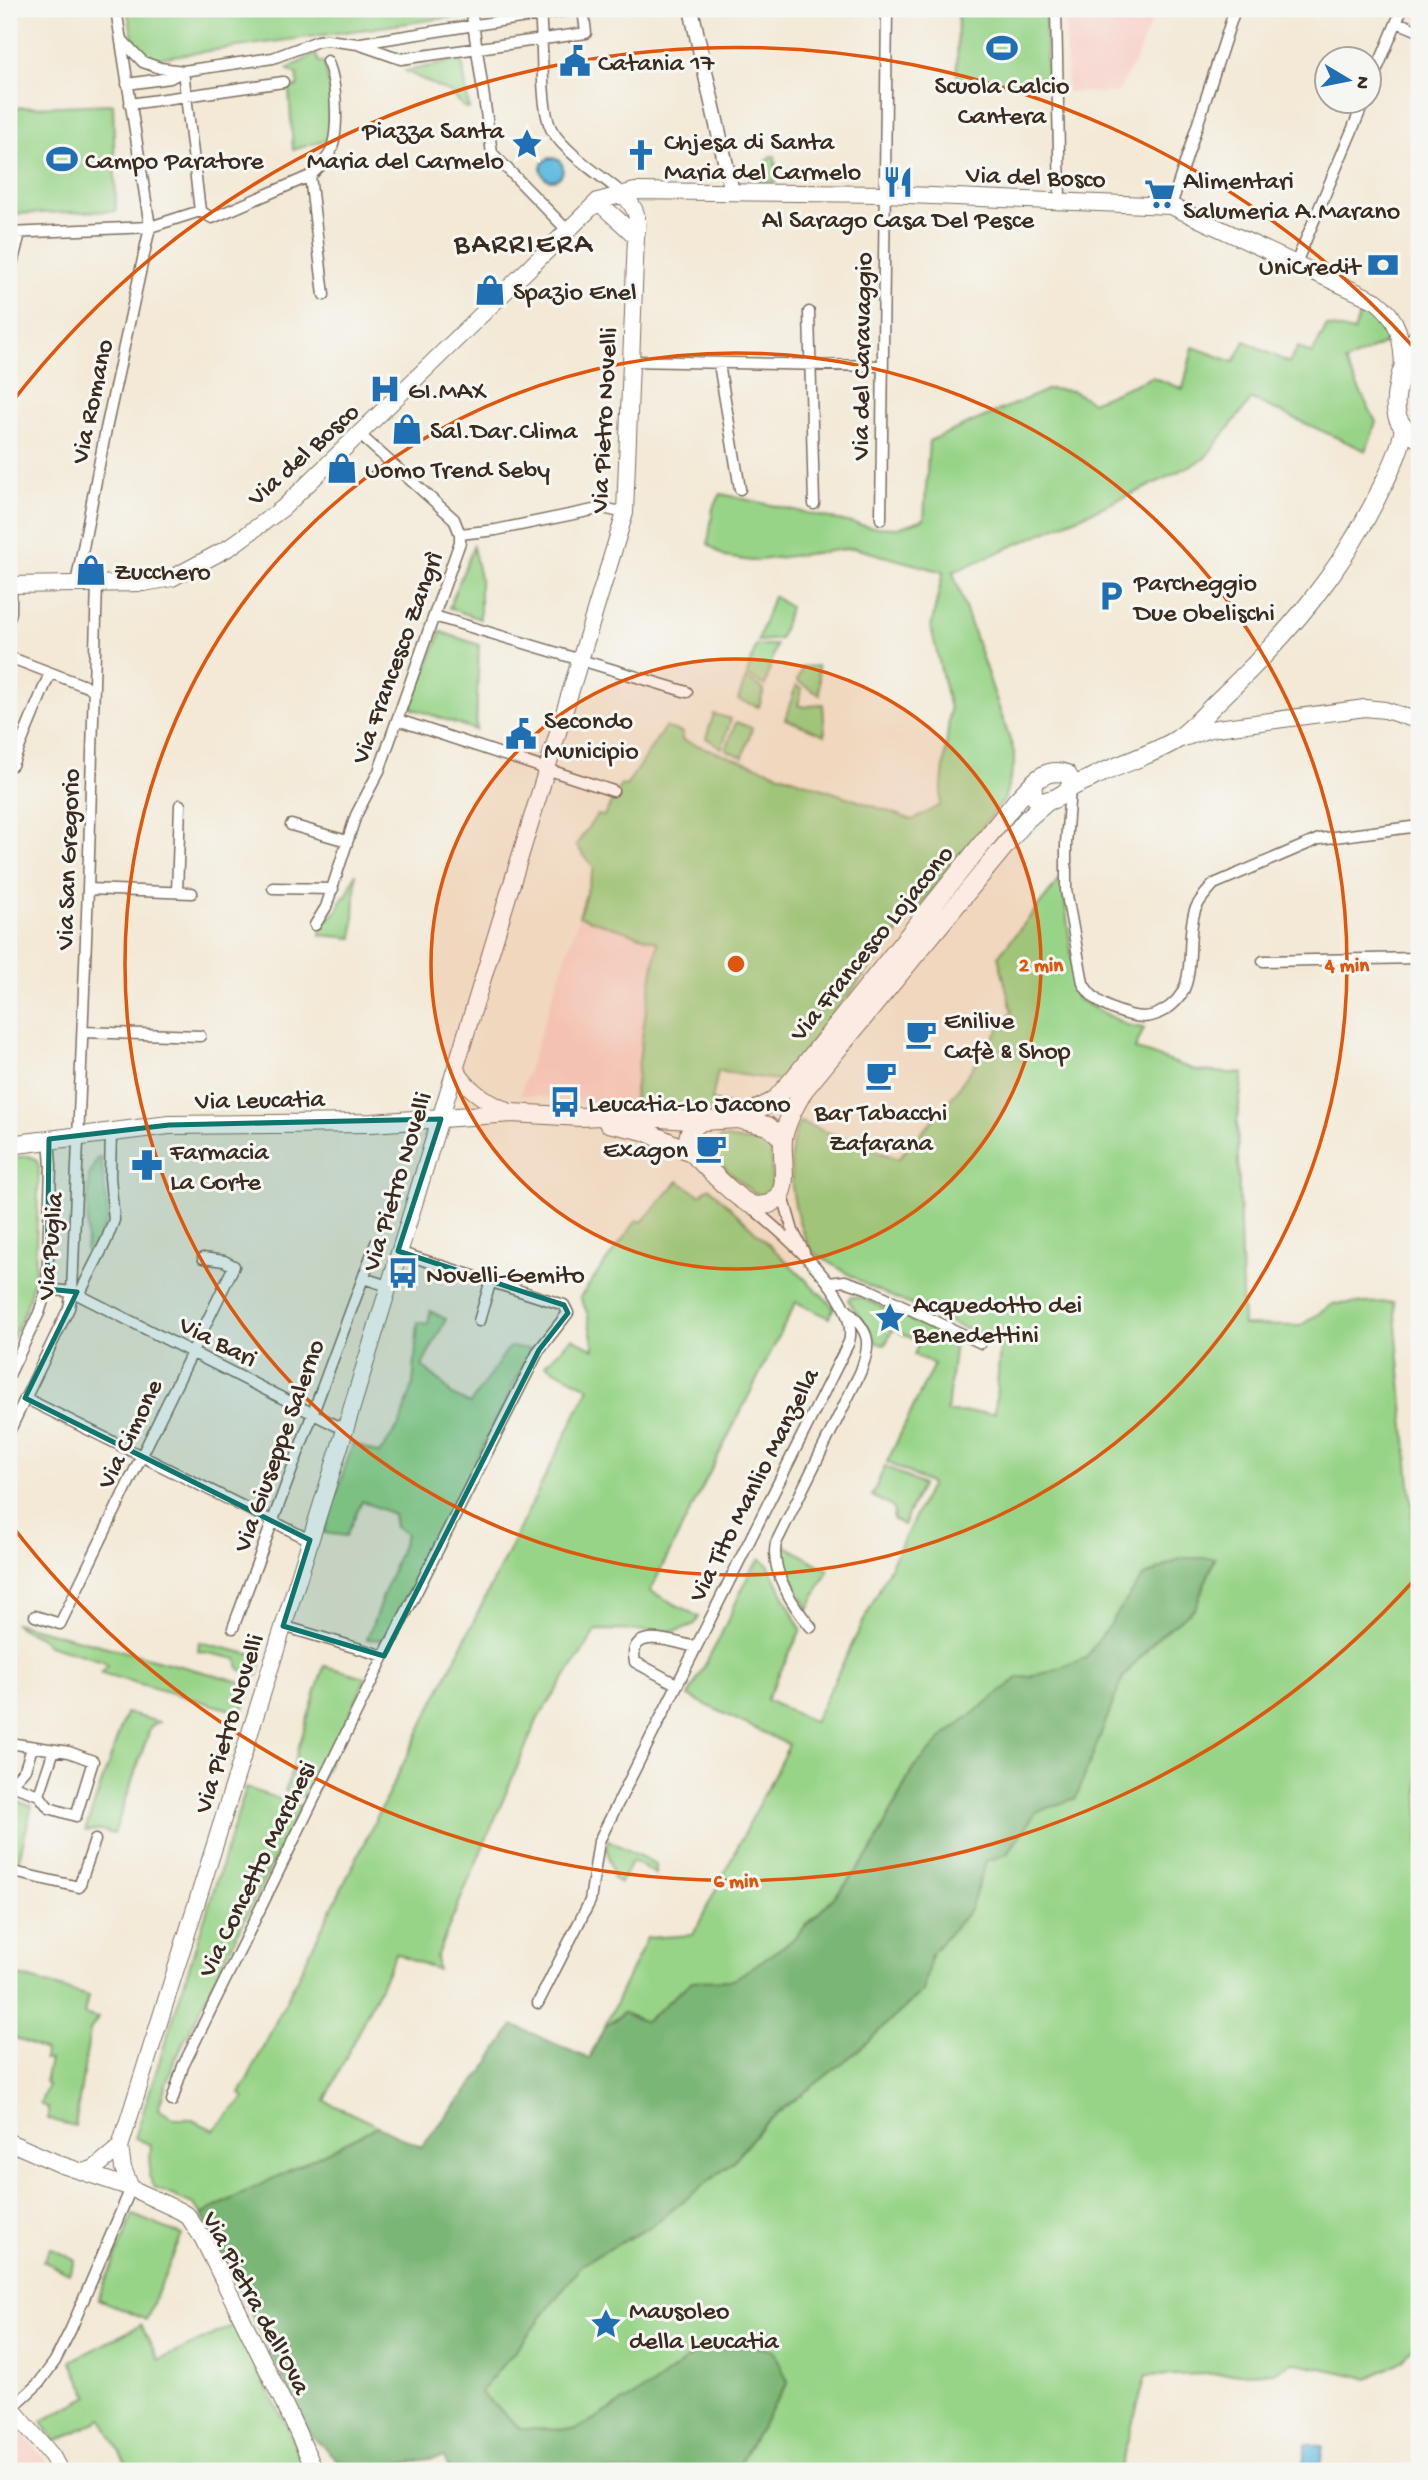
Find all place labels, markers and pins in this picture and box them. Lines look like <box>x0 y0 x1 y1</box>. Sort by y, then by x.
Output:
sports icon: Scuola Calcio Cantera <box>985 31 1019 65</box>
public building icon: Catania 17 <box>558 44 592 78</box>
place label: Catania 17 <box>598 50 716 81</box>
place label: Scuola Calcio Cantera <box>934 73 1070 134</box>
place label: Piazza Santa Maria del Carmelo <box>307 118 506 179</box>
place icon: Piazza Santa Maria del Carmelo <box>510 127 544 161</box>
place label: Chjesa di Santa Maria del Carmelo <box>664 129 861 190</box>
church icon: Chjesa di Santa Maria del Carmelo <box>624 138 658 172</box>
sports icon: Campo Paratore <box>45 142 79 176</box>
place label: Campo Paratore <box>85 148 264 179</box>
restaurant icon: Al Sarago Casa Del Pesce <box>881 165 915 199</box>
place label: Alimentari Salumeria A.Marano <box>1183 168 1400 229</box>
supermarket icon: Alimentari Salumeria A.Marano <box>1143 177 1177 211</box>
place label: Al Sarago Casa Del Pesce <box>762 207 1035 238</box>
bank icon: UniCredit <box>1366 248 1400 282</box>
place label: UniCredit <box>1259 254 1362 285</box>
shop icon: Spazio Enel <box>473 273 507 307</box>
place label: Spazio Enel <box>513 279 637 310</box>
hospital icon: GI.MAX <box>368 372 402 406</box>
place label: GI.MAX <box>408 378 487 409</box>
shop icon: Sal.Dar.Clima <box>390 412 424 446</box>
place label: Sal.Dar.Clima <box>430 418 579 449</box>
shop icon: Uomo Trend Seby <box>325 451 359 485</box>
place label: Uomo Trend Seby <box>365 457 550 488</box>
shop icon: Zucchero <box>74 553 108 587</box>
place label: Zucchero <box>114 559 211 590</box>
place label: Parcheggio Due Obelischi <box>1132 570 1275 631</box>
parking icon: Parcheggio Due Obelischi <box>1094 579 1128 613</box>
place label: Secondo Municipio <box>544 708 639 769</box>
public building icon: Secondo Municipio <box>504 717 538 751</box>
centre of rings <box>724 952 748 976</box>
place label: Enilive Cafè & Shop <box>944 1008 1071 1069</box>
cafe icon: Enilive Cafè & Shop <box>904 1017 938 1051</box>
cafe icon: Bar Tabacchi Zafarana <box>864 1058 898 1092</box>
bus stop icon: Leucatia-Lo Jacono <box>548 1085 582 1119</box>
place label: Leucatia-Lo Jacono <box>588 1091 791 1122</box>
place label: Bar Tabacchi Zafarana <box>814 1100 947 1161</box>
cafe icon: Exagon <box>694 1131 728 1165</box>
place label: Exagon <box>603 1137 689 1168</box>
place label: Farmacia La Corte <box>169 1139 270 1200</box>
pharmacy icon: Farmacia La Corte <box>130 1148 164 1182</box>
bus stop icon: Novelli-Gemito <box>386 1256 420 1290</box>
place label: Novelli-Gemito <box>426 1262 585 1293</box>
place label: Acquedotto dei Benedettini <box>912 1292 1082 1353</box>
place icon: Acquedotto dei Benedettini <box>873 1301 907 1335</box>
place label: Mausoleo della Leucatia <box>629 2298 780 2359</box>
place icon: Mausoleo della Leucatia <box>589 2307 623 2341</box>

